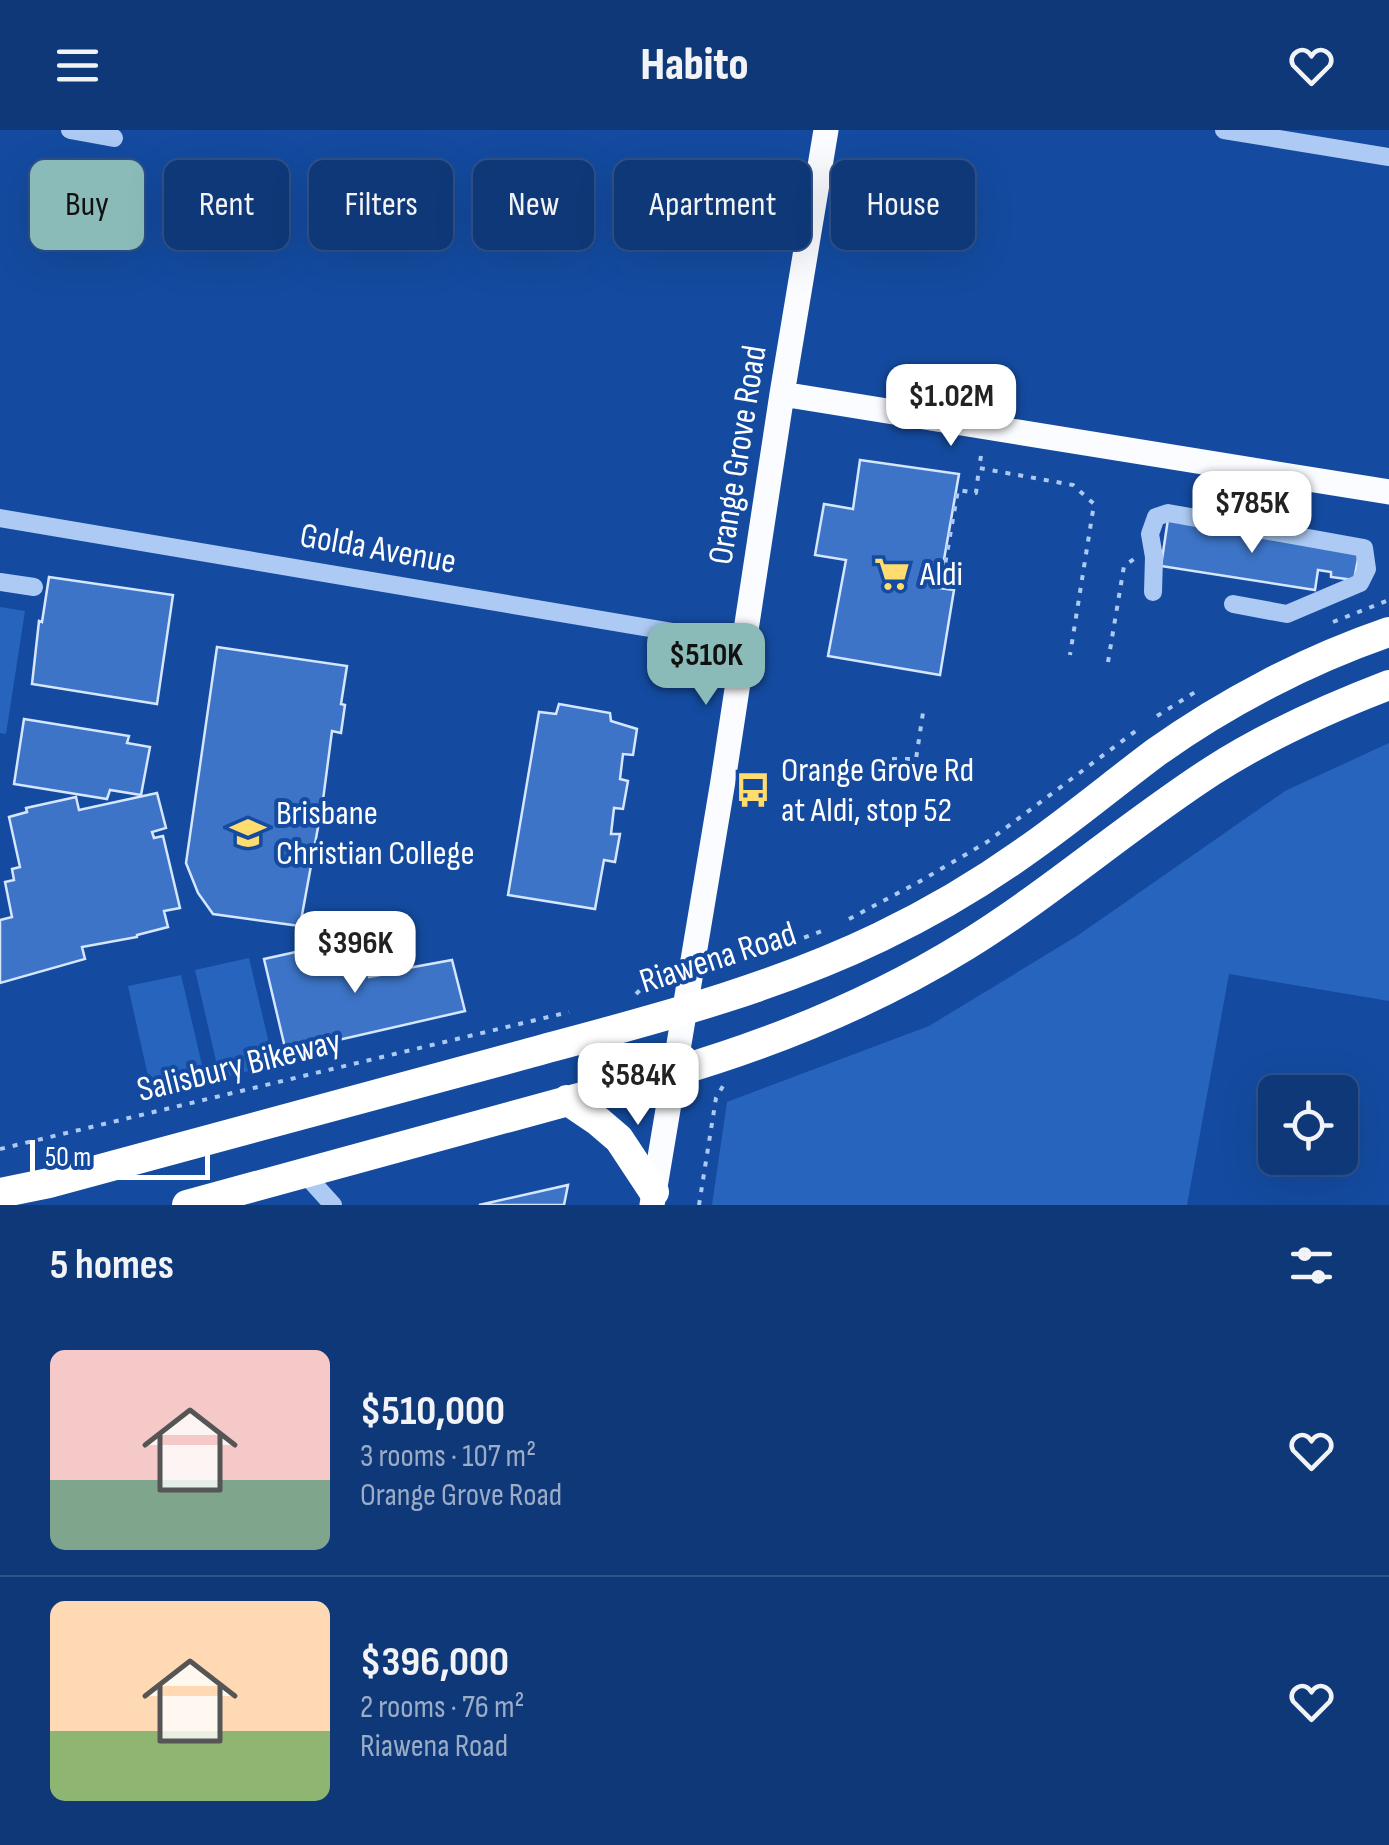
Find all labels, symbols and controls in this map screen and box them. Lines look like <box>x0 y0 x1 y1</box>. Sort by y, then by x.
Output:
icon: menu <box>50 38 105 93</box>
text: Habito <box>640 38 749 93</box>
icon: heart <box>1284 38 1339 93</box>
chip: Buy <box>30 160 144 250</box>
chip: Rent <box>164 160 289 250</box>
chip: Filters <box>309 160 453 250</box>
chip: New <box>473 160 594 250</box>
chip: Apartment <box>614 160 811 250</box>
chip: House <box>831 160 975 250</box>
street label: Orange Grove Road <box>699 342 777 568</box>
pin: $1.02M <box>870 364 1032 449</box>
text: $1.02M <box>908 377 994 416</box>
pin: $785K <box>1182 471 1322 556</box>
text: $785K <box>1214 484 1290 523</box>
street label: Golda Avenue <box>297 514 459 584</box>
place label: Aldi <box>919 553 963 596</box>
supermarket icon: Aldi <box>873 555 911 593</box>
pin: $510K <box>636 623 776 708</box>
text: $510K <box>669 636 743 675</box>
place label: Orange Grove Rd at Aldi, stop 52 <box>781 749 974 832</box>
bus stop icon: Orange Grove Rd at Aldi, stop 52 <box>734 771 772 809</box>
place label: Brisbane Christian College <box>276 792 474 875</box>
school or university icon: Brisbane Christian College <box>229 814 267 852</box>
pin: $396K <box>285 911 425 996</box>
street label: Riawena Road <box>634 913 802 1003</box>
text: $396K <box>317 924 393 963</box>
street label: Salisbury Bikeway <box>133 1020 345 1112</box>
pin: $584K <box>568 1043 708 1128</box>
text: $584K <box>600 1056 676 1095</box>
map controls <box>1258 1075 1358 1175</box>
button: locate <box>1258 1075 1358 1175</box>
scale bar <box>30 1135 210 1180</box>
text: 50 m <box>45 1141 91 1174</box>
icon: filters <box>1284 1238 1339 1293</box>
text: 5 homes <box>50 1240 174 1291</box>
text: $510,000 <box>360 1386 505 1437</box>
icon: home <box>130 1390 250 1510</box>
icon: heart <box>1284 1423 1339 1478</box>
text: 3 rooms · 107 m² <box>360 1437 536 1476</box>
text: Orange Grove Road <box>360 1476 562 1515</box>
text: $396,000 <box>360 1637 509 1688</box>
icon: home <box>130 1641 250 1761</box>
icon: heart <box>1284 1674 1339 1729</box>
text: 2 rooms · 76 m² <box>360 1688 524 1727</box>
text: Riawena Road <box>360 1727 508 1766</box>

